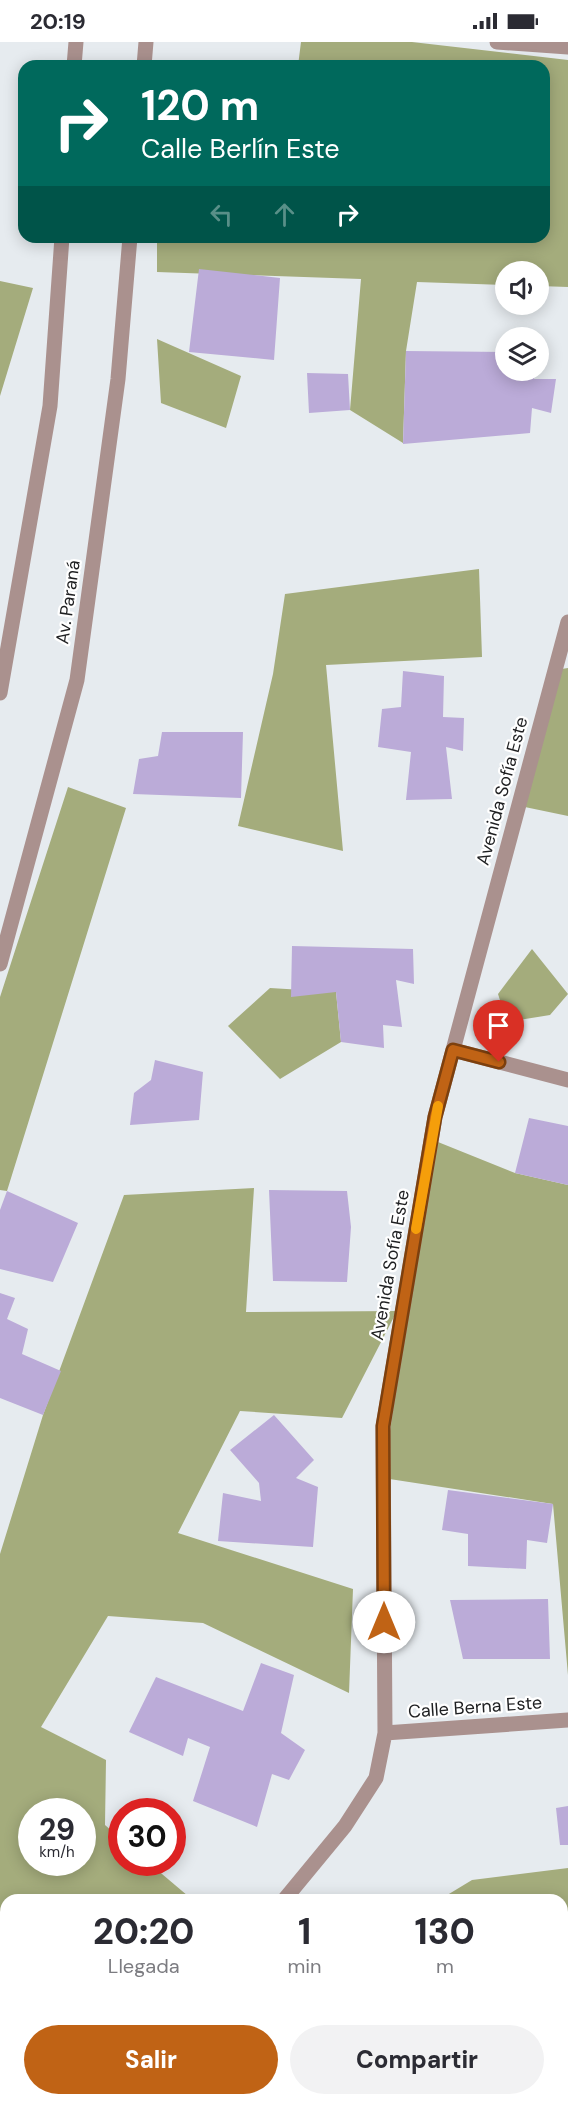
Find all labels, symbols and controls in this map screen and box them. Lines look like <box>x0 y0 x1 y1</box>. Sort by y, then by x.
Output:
text: 20:19 <box>30 7 86 36</box>
text: 120 m <box>141 78 259 133</box>
icon: right <box>42 84 120 162</box>
text: Calle Berlín Este <box>141 131 340 166</box>
icon: left <box>205 198 238 231</box>
icon: ahead <box>268 198 301 231</box>
icon: right <box>331 198 364 231</box>
map controls <box>495 261 549 381</box>
button: sound <box>495 261 549 315</box>
button: layers <box>495 327 549 381</box>
street label: Av. Paraná <box>50 558 86 646</box>
street label: Avenida Sofía Este <box>471 714 533 868</box>
pin <box>473 1000 524 1062</box>
icon: arrive <box>482 1009 515 1042</box>
street label: Avenida Sofía Este <box>365 1188 415 1342</box>
position arrow <box>352 1590 416 1654</box>
street label: Calle Berna Este <box>407 1690 543 1724</box>
speed limit sign: 30 <box>108 1798 186 1876</box>
text: 29 <box>39 1810 75 1849</box>
text: km/h <box>39 1842 75 1862</box>
text: 20:20 <box>93 1908 195 1955</box>
text: 1 <box>298 1908 311 1955</box>
text: 130 <box>415 1908 475 1955</box>
text: Llegada <box>108 1953 180 1979</box>
text: min <box>288 1953 322 1979</box>
text: m <box>436 1953 454 1979</box>
button: Salir <box>24 2025 278 2094</box>
button: Compartir <box>290 2025 544 2094</box>

